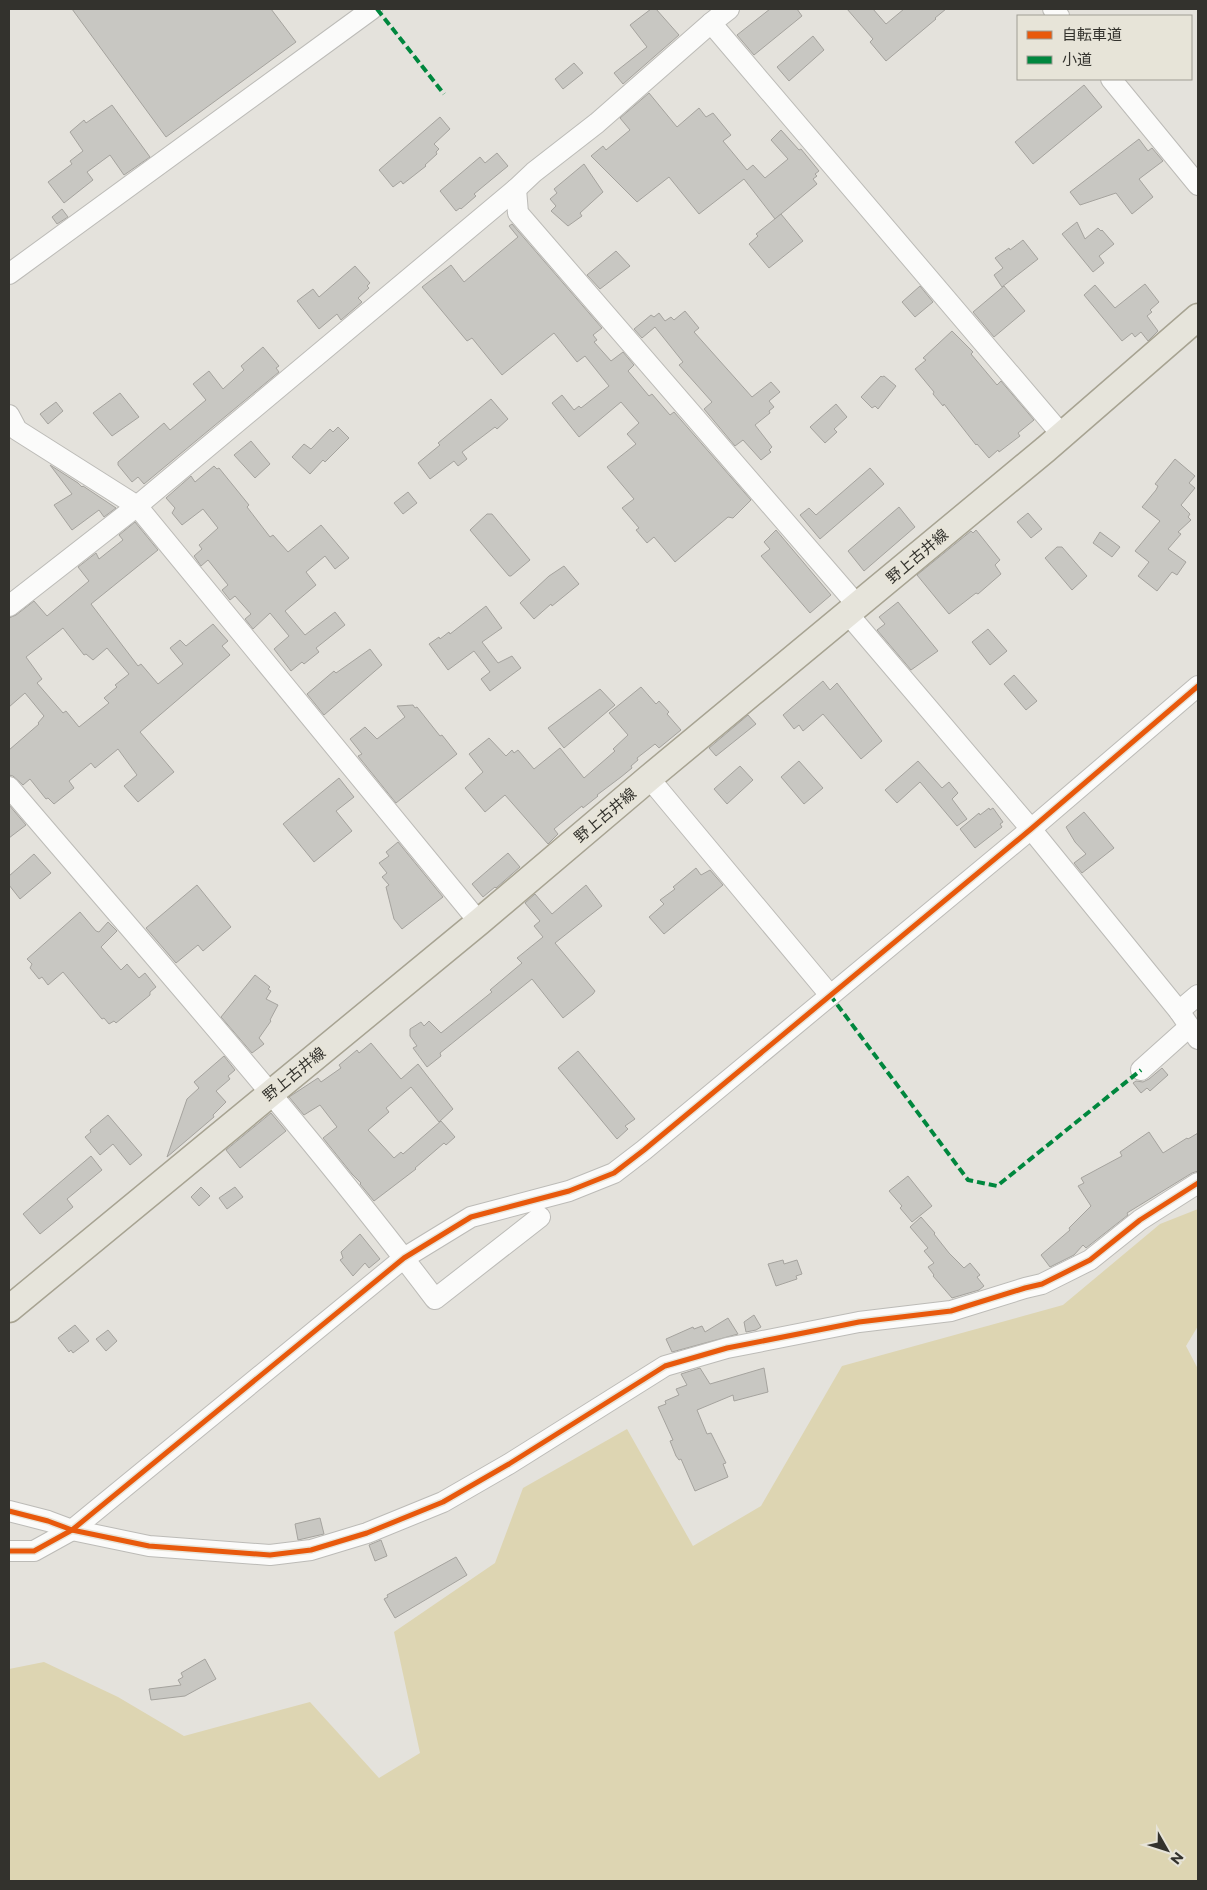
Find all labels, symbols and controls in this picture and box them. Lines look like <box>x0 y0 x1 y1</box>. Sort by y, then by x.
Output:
legend <box>1017 15 1192 80</box>
text: 自転車道 <box>1062 25 1122 44</box>
text: 小道 <box>1062 50 1092 69</box>
street label: 野上古井線 <box>882 525 952 587</box>
street label: 野上古井線 <box>570 784 640 846</box>
street label: 野上古井線 <box>259 1043 329 1105</box>
north arrow <box>1142 1825 1192 1875</box>
text: N <box>1167 1848 1188 1868</box>

